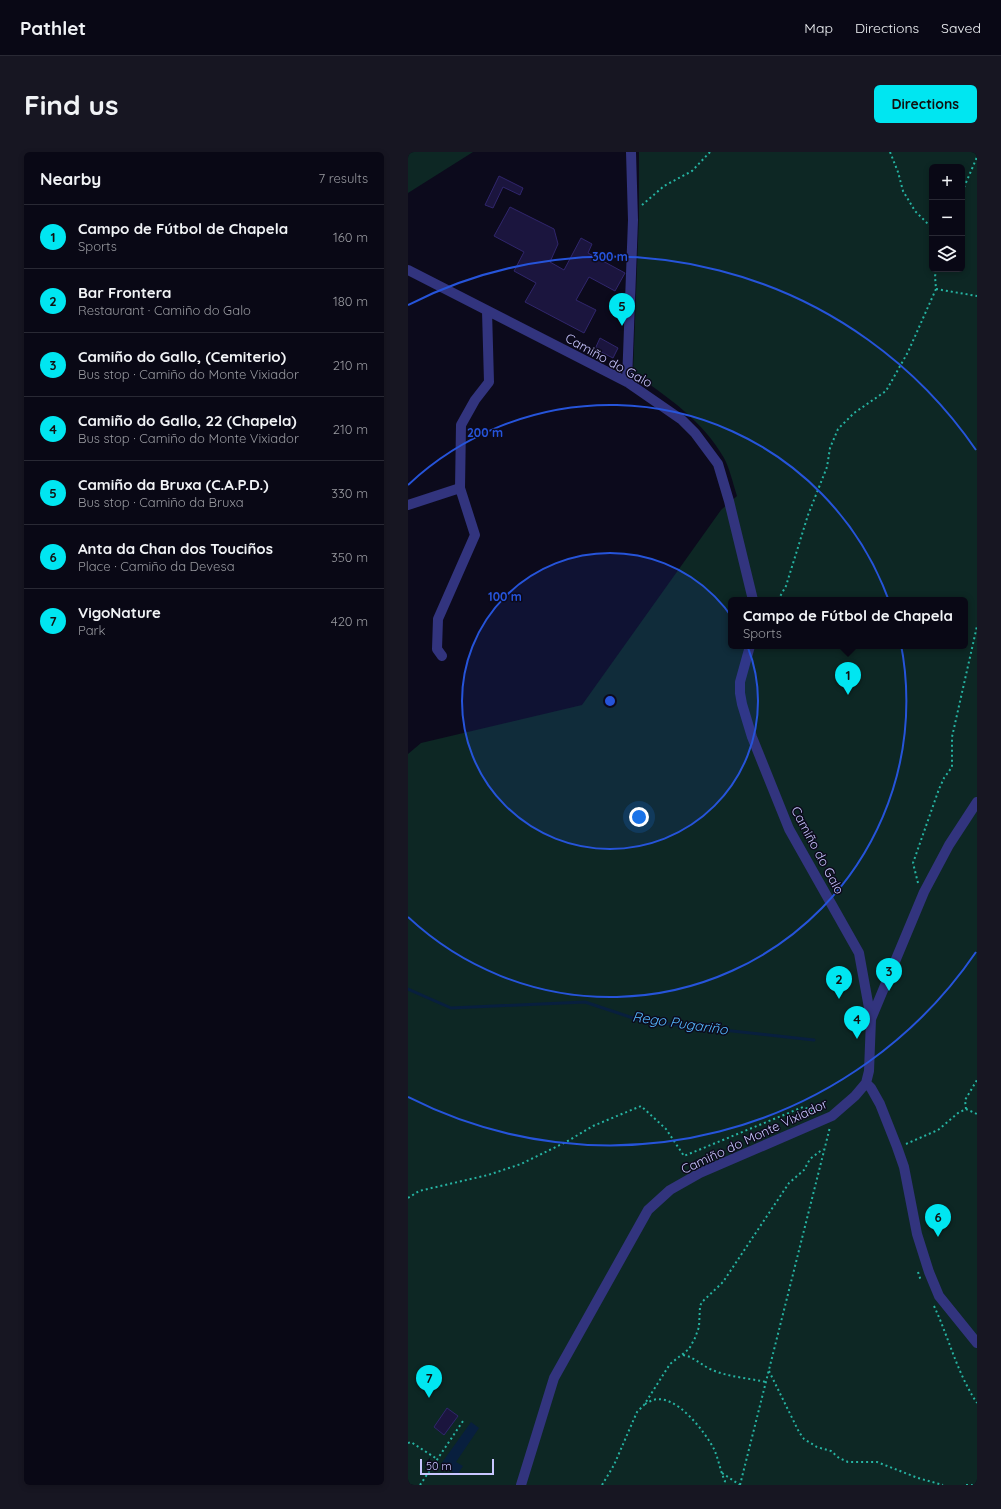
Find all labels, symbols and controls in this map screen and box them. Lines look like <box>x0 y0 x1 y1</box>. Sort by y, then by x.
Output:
text: Pathlet <box>20 16 86 40</box>
text: Map <box>804 19 833 37</box>
text: Directions <box>855 19 919 37</box>
text: Saved <box>941 19 981 37</box>
button: Directions <box>874 85 977 123</box>
text: Find us <box>24 87 118 122</box>
map controls <box>929 164 965 272</box>
button: + <box>929 164 965 200</box>
text: Nearby <box>40 168 101 189</box>
text: 7 results <box>319 170 368 186</box>
button: − <box>929 200 965 236</box>
text: Campo de Fútbol de Chapela <box>78 219 288 238</box>
text: 1 <box>50 229 56 245</box>
text: 160 m <box>333 229 368 245</box>
button: layers <box>929 236 965 272</box>
text: Sports <box>78 238 117 254</box>
text: 300 m <box>592 249 628 264</box>
text: Bar Frontera <box>78 283 171 302</box>
text: 2 <box>49 293 57 309</box>
text: 180 m <box>333 293 368 309</box>
pin: 5 <box>609 293 635 326</box>
text: Restaurant · Camiño do Galo <box>78 302 251 318</box>
street label: Camiño do Galo <box>563 329 655 391</box>
text: Camiño do Gallo, (Cemiterio) <box>78 347 286 366</box>
text: 3 <box>50 357 56 373</box>
text: 210 m <box>333 357 368 373</box>
text: Bus stop · Camiño do Monte Vixiador <box>78 366 299 382</box>
text: Camiño do Gallo, 22 (Chapela) <box>78 411 297 430</box>
text: 4 <box>49 421 57 437</box>
text: 210 m <box>333 421 368 437</box>
text: 200 m <box>467 425 503 440</box>
text: Bus stop · Camiño do Monte Vixiador <box>78 430 299 446</box>
text: Camiño da Bruxa (C.A.P.D.) <box>78 475 269 494</box>
text: 5 <box>49 485 57 501</box>
text: 330 m <box>331 485 368 501</box>
text: Bus stop · Camiño da Bruxa <box>78 494 244 510</box>
text: Anta da Chan dos Touciños <box>78 539 273 558</box>
text: 6 <box>49 549 57 565</box>
text: 350 m <box>331 549 368 565</box>
text: Place · Camiño da Devesa <box>78 558 235 574</box>
text: 100 m <box>488 589 522 604</box>
popup <box>728 597 968 649</box>
text: VigoNature <box>78 603 161 622</box>
text: Campo de Fútbol de Chapela <box>743 606 953 625</box>
text: 7 <box>49 613 57 629</box>
text: 420 m <box>331 613 368 629</box>
text: Park <box>78 622 106 638</box>
text: Sports <box>743 625 782 641</box>
pin: 1 <box>835 662 861 695</box>
centre of rings <box>603 694 617 708</box>
street label: Camiño do Galo <box>788 803 848 897</box>
your location <box>629 807 649 827</box>
pin: 3 <box>876 958 902 991</box>
pin: 2 <box>826 966 852 999</box>
pin: 4 <box>844 1006 870 1039</box>
water label: Rego Pugariño <box>631 1007 729 1039</box>
street label: Camiño do Monte Vixiador <box>678 1095 830 1177</box>
pin: 6 <box>925 1204 951 1237</box>
pin: 7 <box>416 1365 442 1398</box>
scale bar <box>420 1457 494 1476</box>
text: 50 m <box>426 1459 452 1473</box>

